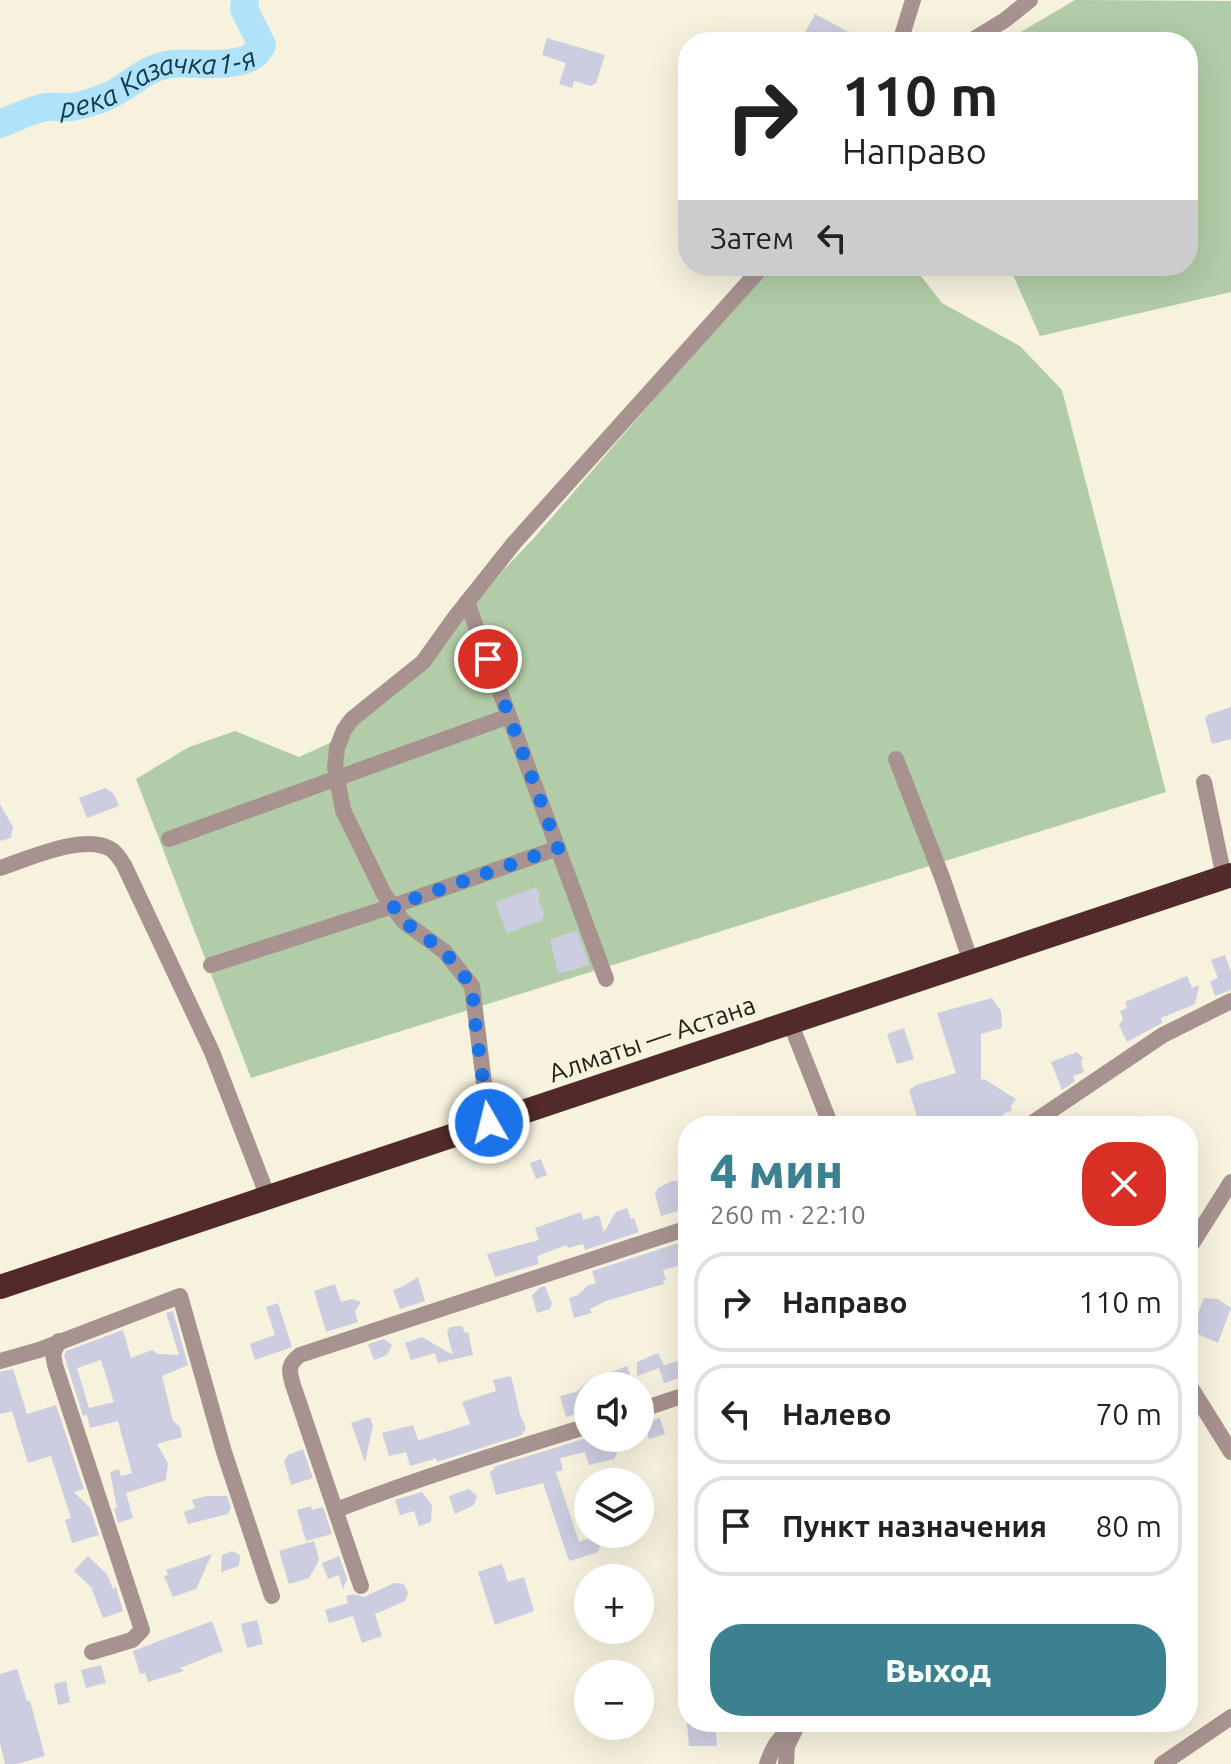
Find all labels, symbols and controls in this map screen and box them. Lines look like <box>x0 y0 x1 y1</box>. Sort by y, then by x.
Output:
water label: река Казачка1-я <box>59 41 261 123</box>
icon: right <box>710 64 814 168</box>
text: 110 m <box>842 64 998 127</box>
text: Направо <box>842 130 987 171</box>
icon: left <box>810 216 854 260</box>
text: Затем <box>710 221 794 255</box>
pin <box>454 625 522 693</box>
icon: arrive <box>466 637 510 681</box>
street label: Алматы — Астана <box>545 990 759 1087</box>
position arrow <box>447 1081 531 1165</box>
button: close <box>1082 1142 1166 1226</box>
text: 4 мин <box>710 1143 843 1197</box>
text: 260 m · 22:10 <box>710 1200 866 1229</box>
icon: right <box>714 1280 758 1324</box>
text: Направо <box>782 1285 908 1319</box>
text: 110 m <box>1078 1285 1162 1319</box>
map controls <box>574 1372 654 1740</box>
button: sound <box>574 1372 654 1452</box>
icon: left <box>714 1392 758 1436</box>
text: Налево <box>782 1397 892 1431</box>
text: 70 m <box>1095 1397 1162 1431</box>
button: layers <box>574 1468 654 1548</box>
icon: arrive <box>714 1504 758 1548</box>
text: Пункт назначения <box>782 1509 1047 1543</box>
text: 80 m <box>1095 1509 1162 1543</box>
button: + <box>574 1564 654 1644</box>
button: Выход <box>710 1624 1166 1716</box>
button: − <box>574 1660 654 1740</box>

